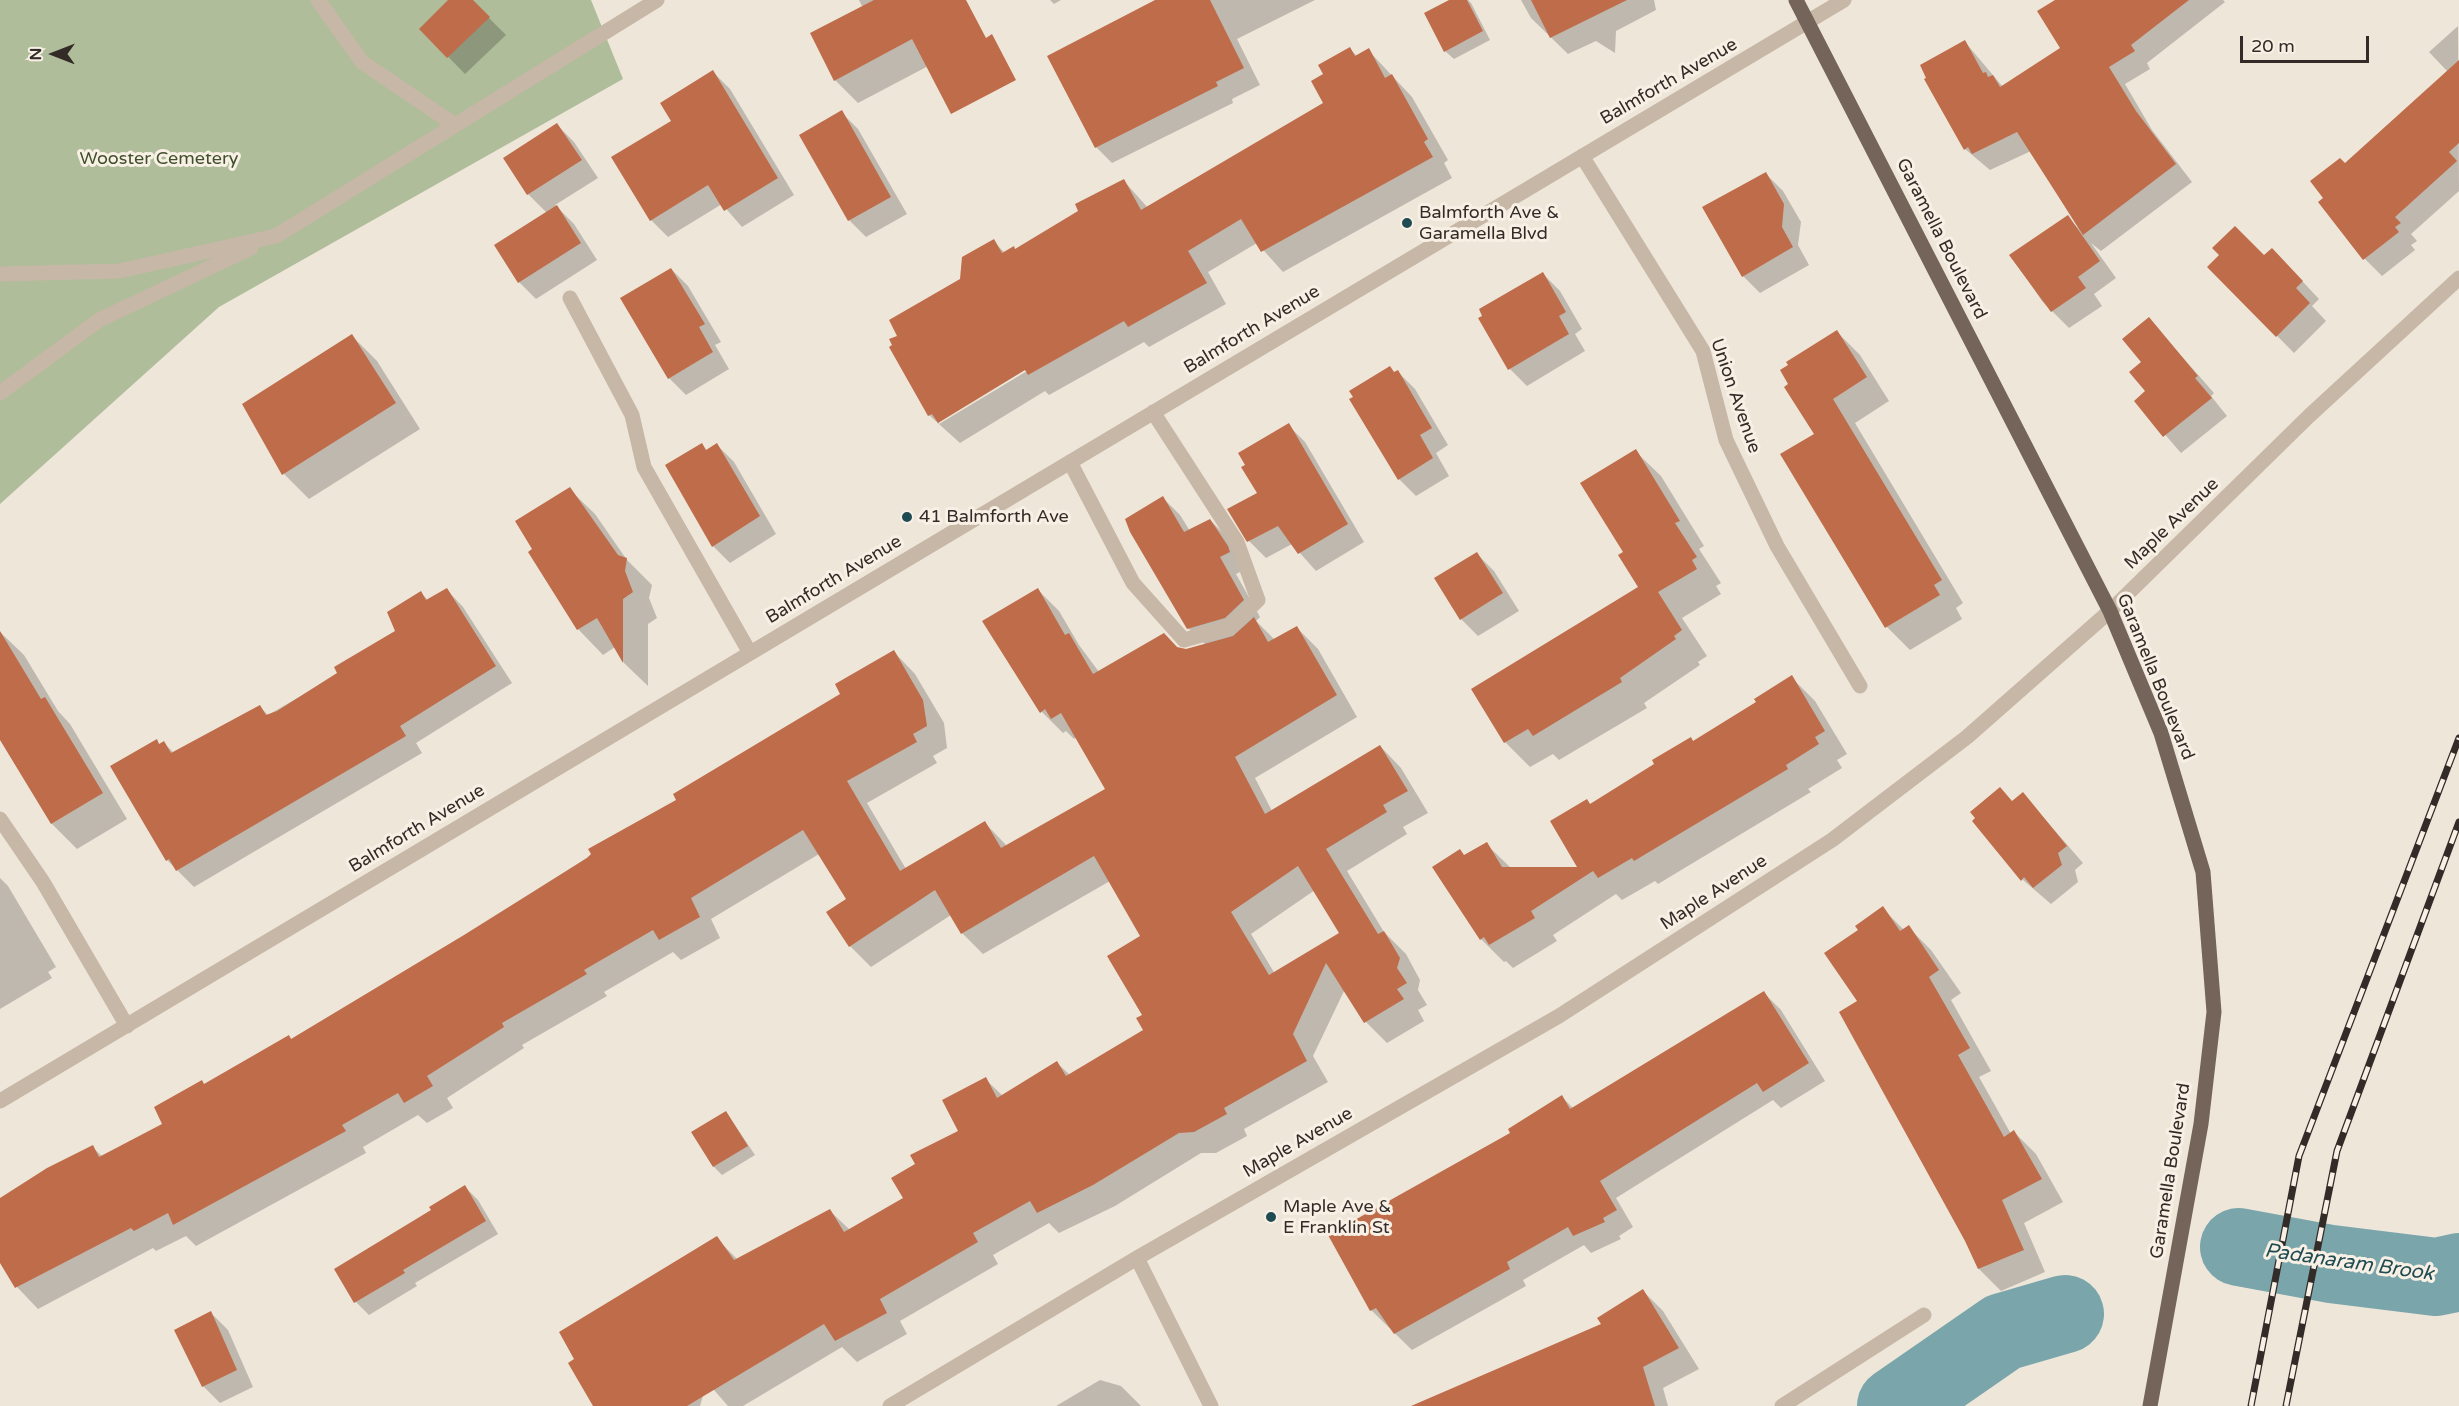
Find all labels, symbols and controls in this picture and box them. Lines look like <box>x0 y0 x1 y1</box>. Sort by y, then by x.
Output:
north arrow <box>24 24 84 84</box>
scale bar <box>2243 24 2372 62</box>
street label: Balmforth Avenue <box>1597 34 1741 130</box>
text: 20 m <box>2251 35 2295 57</box>
text: N <box>26 48 46 60</box>
park label: Wooster Cemetery <box>80 148 238 170</box>
street label: Garamella Boulevard <box>1891 155 1991 323</box>
place label: Balmforth Ave & Garamella Blvd <box>1419 202 1559 244</box>
marker: Balmforth Ave & Garamella Blvd <box>1400 216 1414 230</box>
street label: Balmforth Avenue <box>1180 281 1324 379</box>
street label: Union Avenue <box>1705 336 1765 456</box>
street label: Maple Avenue <box>2120 474 2224 574</box>
place label: 41 Balmforth Ave <box>919 506 1069 528</box>
marker: 41 Balmforth Ave <box>900 510 914 524</box>
street label: Balmforth Avenue <box>762 531 906 629</box>
street label: Garamella Boulevard <box>2112 591 2198 763</box>
street label: Balmforth Avenue <box>345 780 489 878</box>
street label: Maple Avenue <box>1657 851 1771 935</box>
street label: Garamella Boulevard <box>2146 1082 2196 1260</box>
street label: Maple Avenue <box>1239 1103 1357 1183</box>
place label: Maple Ave & E Franklin St <box>1283 1196 1391 1238</box>
marker: Maple Ave & E Franklin St <box>1264 1210 1278 1224</box>
water label: Padanaram Brook <box>2263 1239 2435 1287</box>

